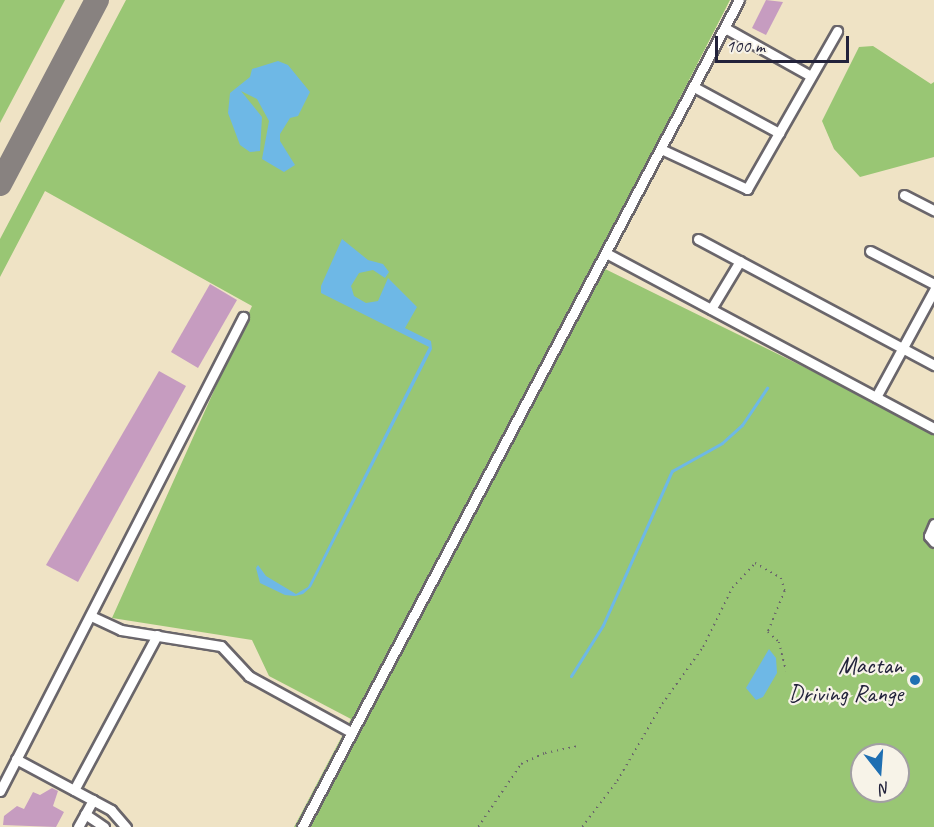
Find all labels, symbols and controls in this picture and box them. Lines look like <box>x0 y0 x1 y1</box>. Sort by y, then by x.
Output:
scale bar <box>718 24 852 62</box>
text: 100 m <box>726 35 765 57</box>
place label: Mactan Driving Range <box>788 652 903 708</box>
marker: Mactan Driving Range <box>908 673 922 687</box>
north arrow <box>850 743 910 803</box>
text: N <box>877 777 892 799</box>

